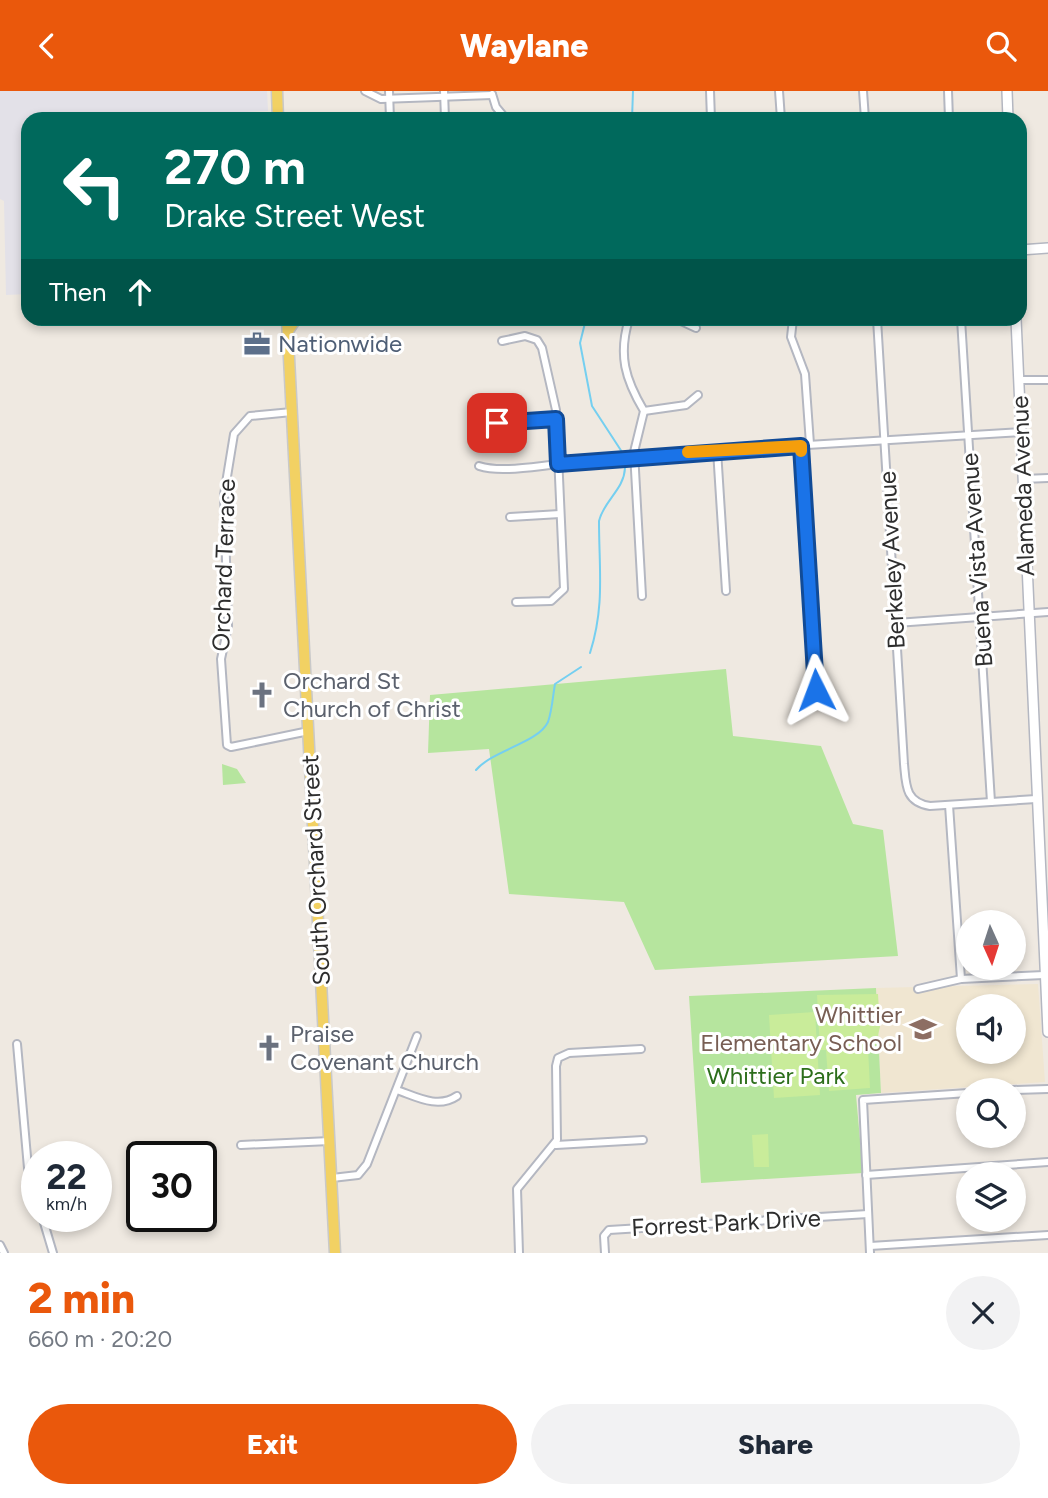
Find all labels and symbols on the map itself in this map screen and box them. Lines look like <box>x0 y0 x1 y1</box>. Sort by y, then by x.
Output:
office icon: Nationwide <box>242 329 272 359</box>
place label: Nationwide <box>278 329 402 358</box>
pin <box>467 393 527 453</box>
street label: Alameda Avenue <box>1005 395 1040 577</box>
street label: Buena Vista Avenue <box>955 452 998 668</box>
street label: Berkeley Avenue <box>872 470 911 650</box>
street label: Orchard Terrace <box>206 478 241 652</box>
position arrow <box>779 653 853 727</box>
place label: Orchard St Church of Christ <box>283 666 461 723</box>
church icon: Orchard St Church of Christ <box>247 680 277 710</box>
street label: South Orchard Street <box>295 754 336 986</box>
north arrow <box>956 910 1026 980</box>
place label: Whittier Elementary School <box>700 1000 902 1057</box>
school or university icon: Whittier Elementary School <box>908 1014 938 1044</box>
place label: Praise Covenant Church <box>290 1019 479 1076</box>
church icon: Praise Covenant Church <box>254 1033 284 1063</box>
park label: Whittier Park <box>707 1061 846 1090</box>
speed limit sign: 30 <box>126 1141 217 1232</box>
street label: Forrest Park Drive <box>631 1203 821 1242</box>

